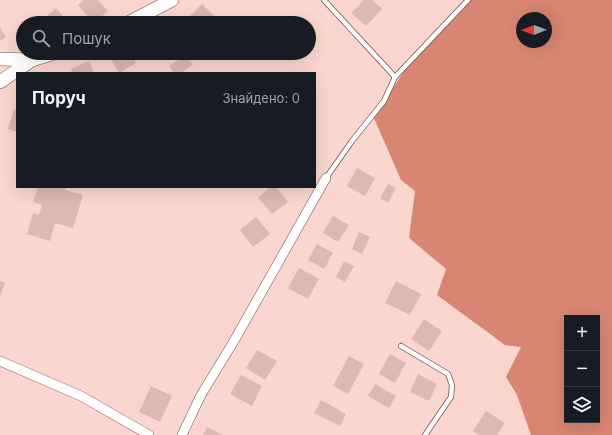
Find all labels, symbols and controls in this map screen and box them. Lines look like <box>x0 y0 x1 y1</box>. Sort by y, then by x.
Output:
north arrow <box>516 12 552 48</box>
search box <box>16 16 316 60</box>
icon: search <box>30 27 52 49</box>
text: Пошук <box>62 29 111 48</box>
text: Поруч <box>32 88 86 108</box>
text: Знайдено: 0 <box>222 90 300 106</box>
map controls <box>564 315 600 423</box>
button: + <box>564 315 600 351</box>
button: − <box>564 351 600 387</box>
button: layers <box>564 387 600 423</box>

